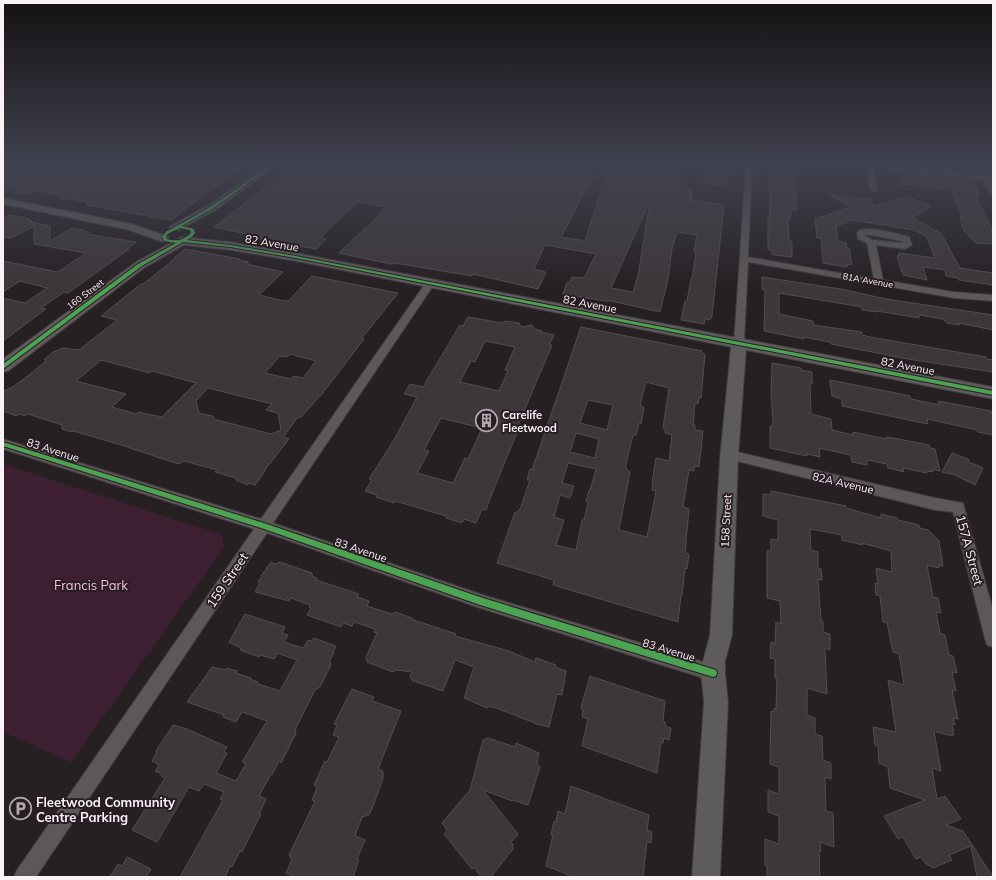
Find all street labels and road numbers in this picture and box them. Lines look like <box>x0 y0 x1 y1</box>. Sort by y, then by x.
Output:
street label: 82 Avenue <box>244 231 300 255</box>
street label: 81A Avenue <box>842 270 894 290</box>
street label: 160 Street <box>64 277 106 311</box>
street label: 82 Avenue <box>562 292 618 316</box>
street label: 82 Avenue <box>880 354 936 378</box>
street label: 83 Avenue <box>25 435 81 465</box>
street label: 82A Avenue <box>811 469 875 497</box>
street label: 158 Street <box>718 494 734 548</box>
street label: 157A Street <box>953 513 987 587</box>
street label: 83 Avenue <box>333 535 389 565</box>
street label: 159 Street <box>203 549 251 610</box>
street label: 83 Avenue <box>641 635 697 665</box>

